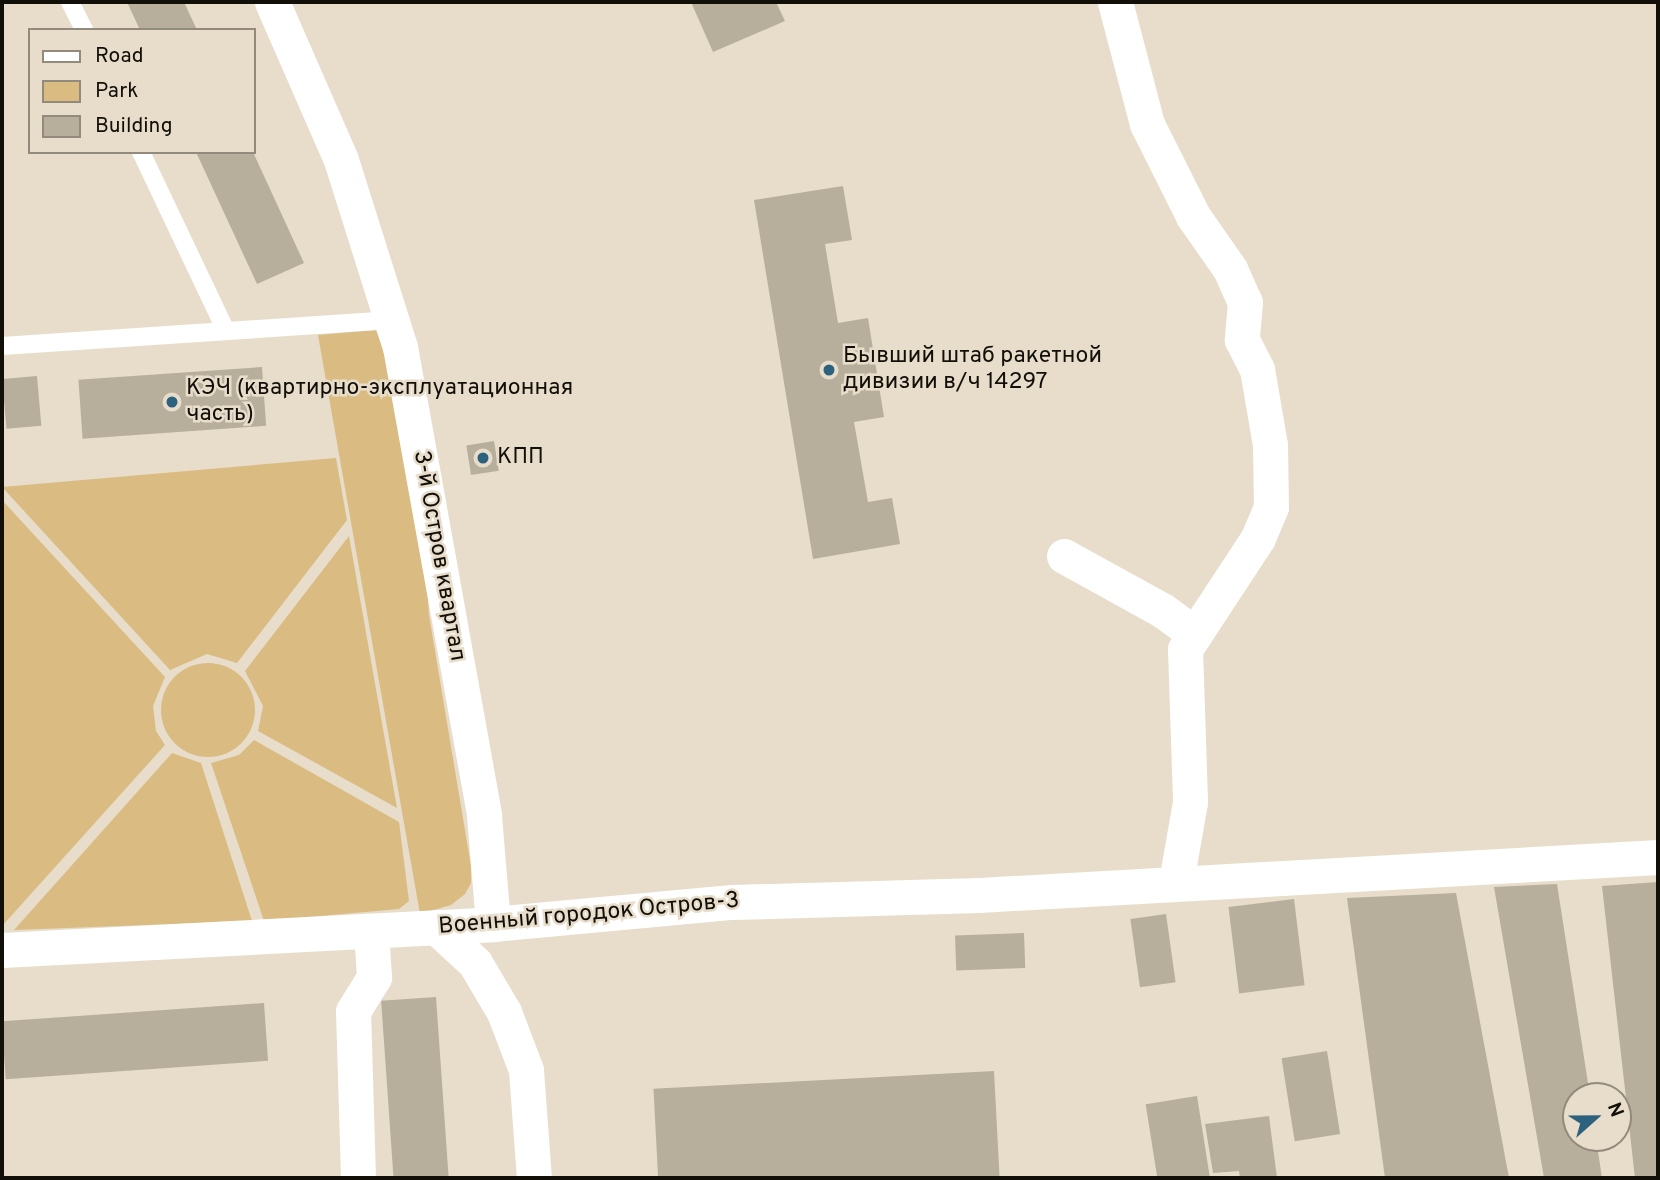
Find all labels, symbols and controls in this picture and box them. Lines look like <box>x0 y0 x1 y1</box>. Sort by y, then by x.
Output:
legend <box>28 28 256 154</box>
text: Road <box>95 43 144 70</box>
text: Park <box>95 78 138 105</box>
text: Building <box>95 113 173 140</box>
place label: Бывший штаб ракетной дивизии в/ч 14297 <box>843 343 1102 397</box>
marker: Бывший штаб ракетной дивизии в/ч 14297 <box>821 362 837 378</box>
place label: КЭЧ (квартирно-эксплуатационная часть) <box>186 375 573 429</box>
marker: КЭЧ (квартирно-эксплуатационная часть) <box>164 394 180 410</box>
place label: КПП <box>497 444 544 472</box>
street label: 3-й Остров квартал <box>406 448 470 664</box>
marker: КПП <box>475 450 491 466</box>
street label: Военный городок Остров-3 <box>437 888 741 942</box>
north arrow <box>1562 1082 1632 1152</box>
text: N <box>1601 1100 1628 1121</box>

